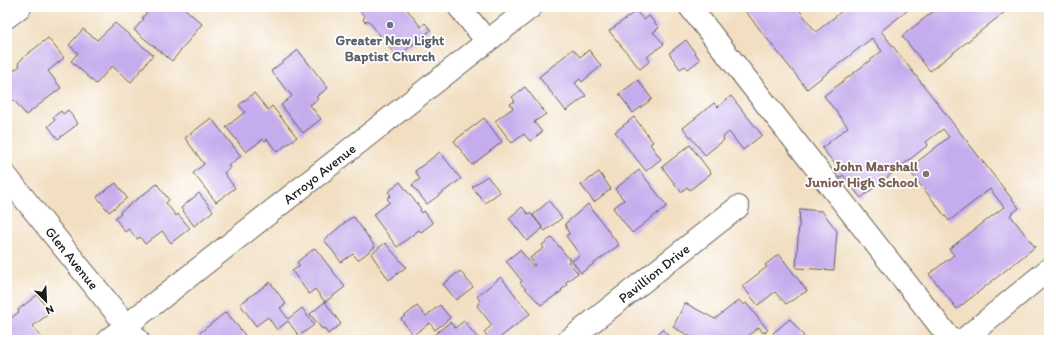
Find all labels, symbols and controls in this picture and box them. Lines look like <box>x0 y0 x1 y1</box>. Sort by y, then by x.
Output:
marker: Greater New Light Baptist Church <box>385 20 395 30</box>
place label: Greater New Light Baptist Church <box>336 32 445 65</box>
street label: Arroyo Avenue <box>280 140 359 207</box>
place label: John Marshall Junior High School <box>804 158 919 191</box>
marker: John Marshall Junior High School <box>921 169 931 179</box>
street label: Glen Avenue <box>42 223 103 293</box>
street label: Pavillion Drive <box>615 240 693 306</box>
north arrow <box>26 281 66 321</box>
text: N <box>44 302 56 317</box>

